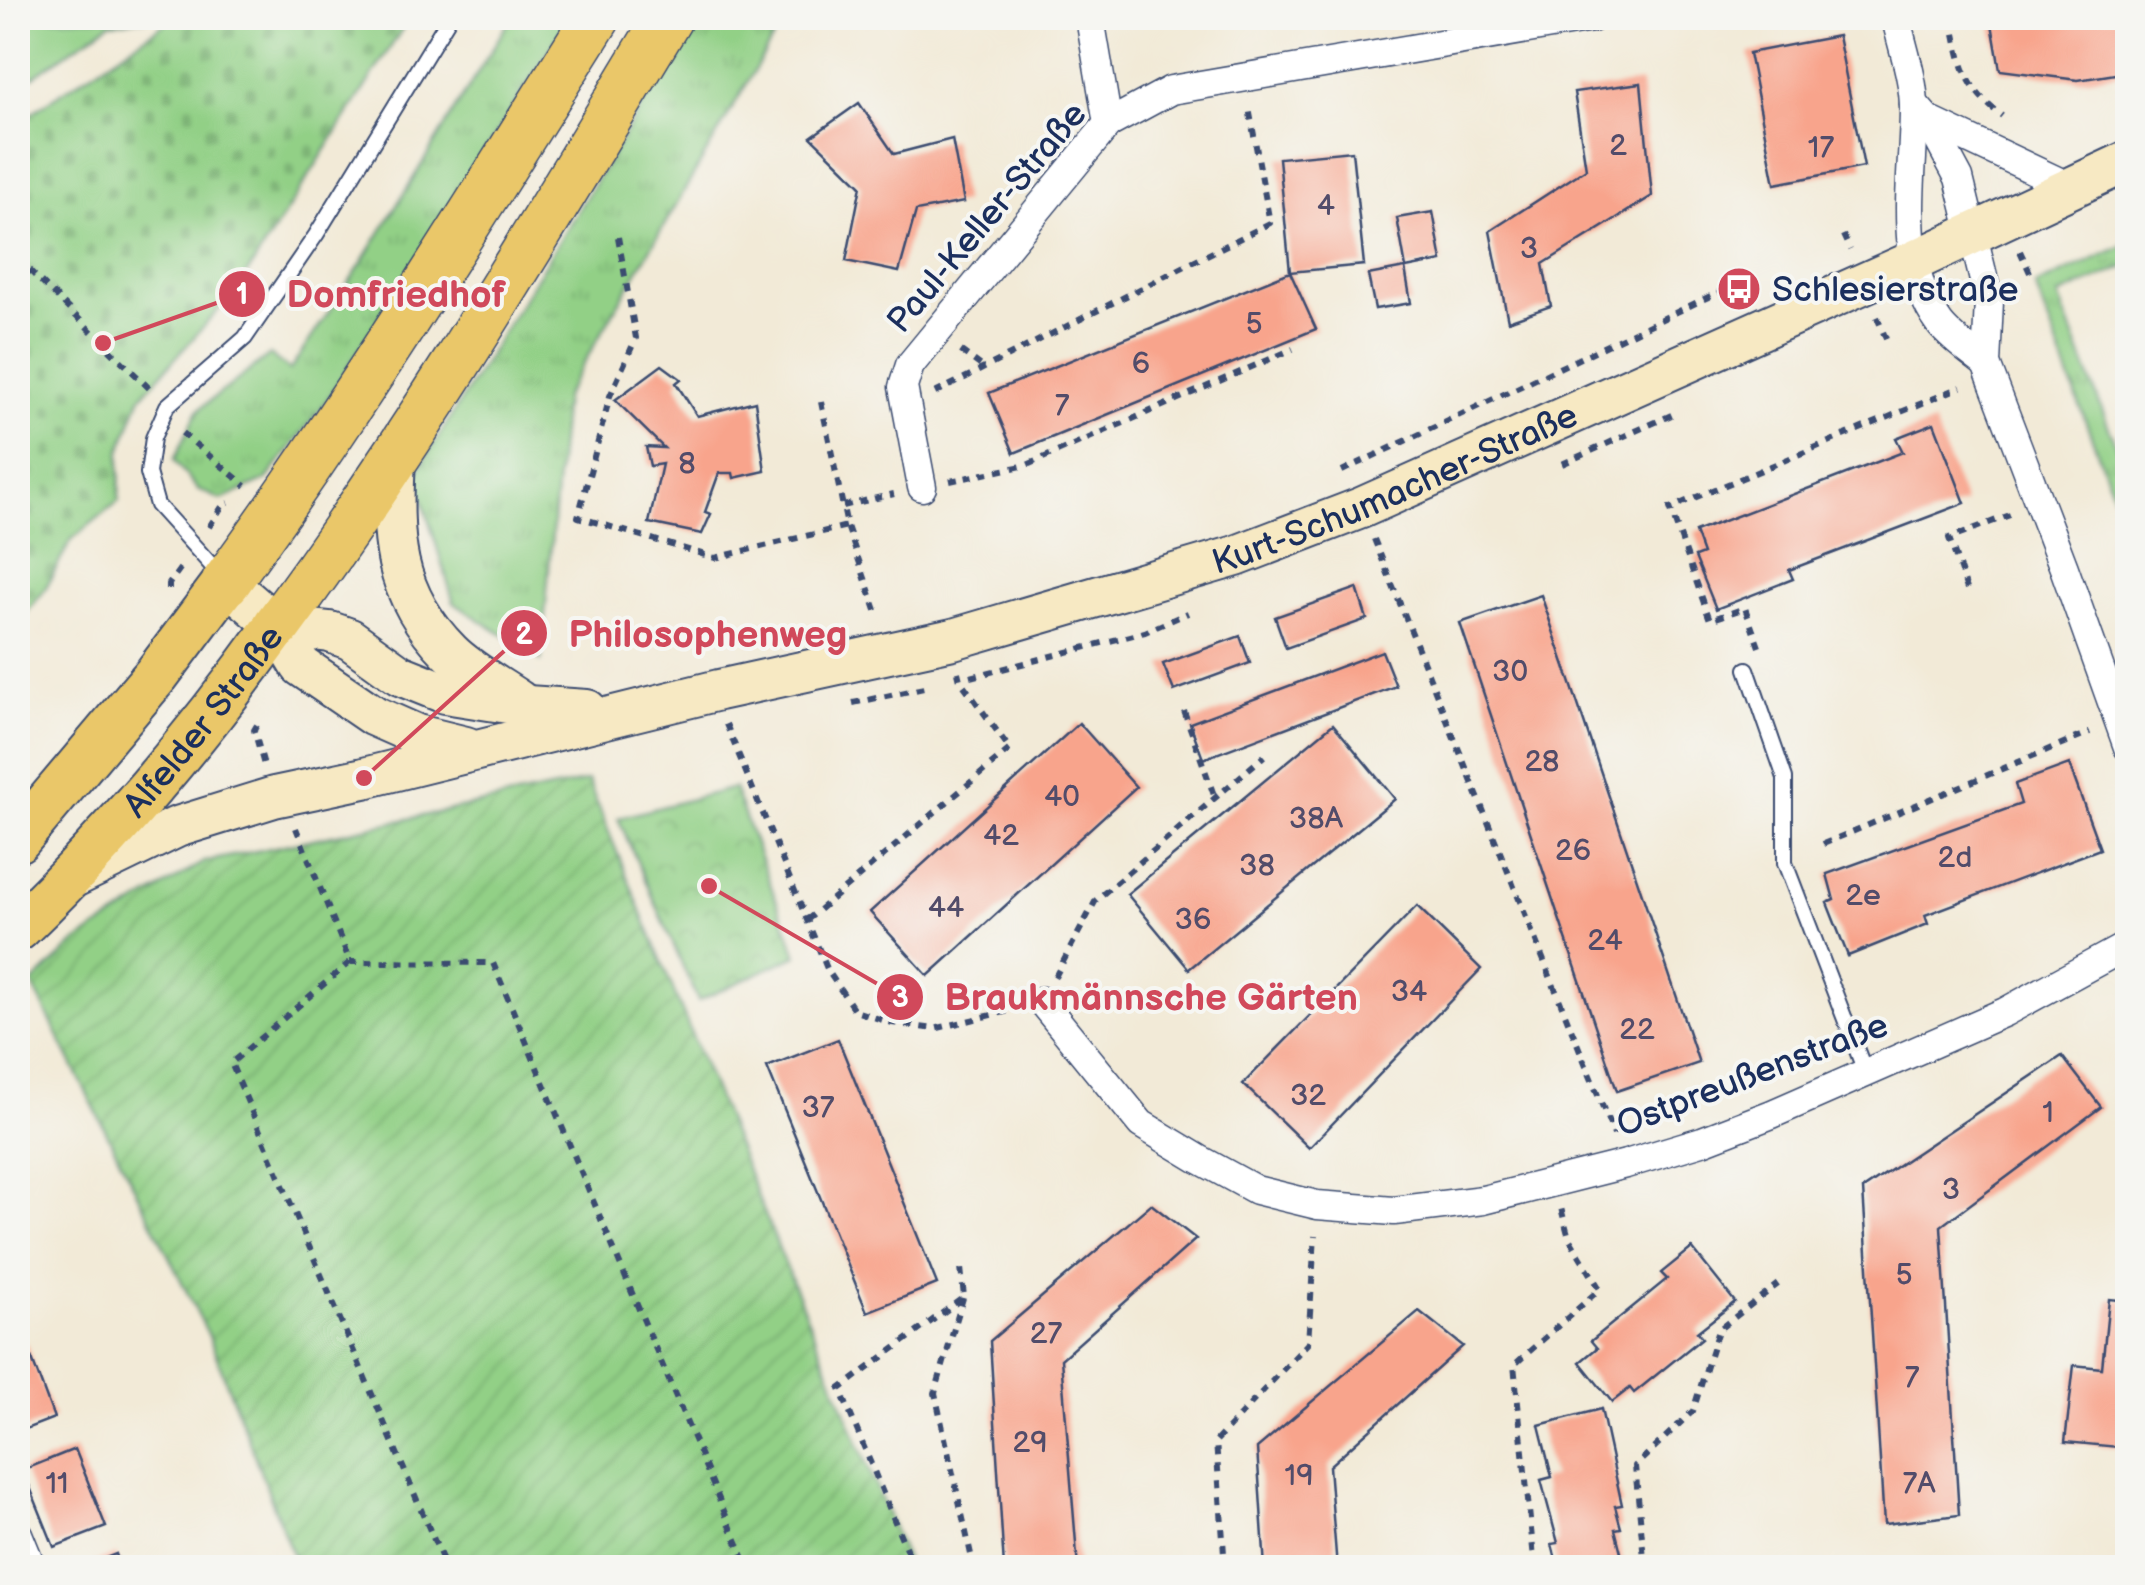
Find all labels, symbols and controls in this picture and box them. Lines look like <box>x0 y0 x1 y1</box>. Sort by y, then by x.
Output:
street label: Paul-Keller-Straße <box>878 94 1096 342</box>
house number: 2 <box>1609 128 1627 164</box>
house number: 17 <box>1808 130 1834 166</box>
house number: 4 <box>1317 188 1335 224</box>
house number: 3 <box>1520 231 1538 267</box>
callout: Domfriedhof <box>217 260 526 328</box>
bus stop icon: Schlesierstraße <box>1716 266 1762 312</box>
place label: Schlesierstraße <box>1772 269 2018 312</box>
text: Domfriedhof <box>287 273 506 318</box>
text: 1 <box>236 277 248 313</box>
house number: 5 <box>1245 306 1263 342</box>
house number: 6 <box>1132 346 1150 382</box>
house number: 7 <box>1055 388 1070 424</box>
street label: Kurt-Schumacher-Straße <box>1207 394 1584 585</box>
house number: 8 <box>678 446 696 482</box>
callout: Philosophenweg <box>499 599 867 667</box>
text: Philosophenweg <box>569 613 847 658</box>
street label: Alfelder Straße <box>115 617 293 827</box>
text: 2 <box>515 617 533 653</box>
house number: 30 <box>1492 654 1528 690</box>
house number: 28 <box>1524 744 1560 780</box>
house number: 40 <box>1044 779 1080 815</box>
house number: 38A <box>1289 801 1344 837</box>
house number: 42 <box>983 818 1019 854</box>
house number: 26 <box>1555 833 1591 869</box>
house number: 2d <box>1938 840 1972 876</box>
house number: 38 <box>1239 848 1275 884</box>
house number: 2e <box>1845 878 1881 914</box>
house number: 44 <box>928 890 964 926</box>
house number: 36 <box>1175 902 1211 938</box>
house number: 24 <box>1587 923 1623 959</box>
callout: Braukmännsche Gärten <box>875 963 1378 1031</box>
house number: 34 <box>1391 974 1427 1010</box>
text: Braukmännsche Gärten <box>944 976 1358 1021</box>
text: 3 <box>891 980 909 1016</box>
street label: Ostpreußenstraße <box>1611 1004 1894 1147</box>
house number: 22 <box>1619 1012 1655 1048</box>
house number: 32 <box>1290 1078 1326 1114</box>
house number: 37 <box>801 1090 835 1126</box>
house number: 1 <box>2042 1095 2054 1131</box>
house number: 3 <box>1942 1172 1960 1208</box>
house number: 5 <box>1895 1257 1913 1293</box>
house number: 27 <box>1030 1316 1062 1352</box>
house number: 7 <box>1905 1360 1920 1396</box>
house number: 29 <box>1012 1425 1048 1461</box>
house number: 19 <box>1285 1458 1313 1494</box>
house number: 11 <box>45 1466 69 1502</box>
house number: 7A <box>1902 1466 1936 1502</box>

